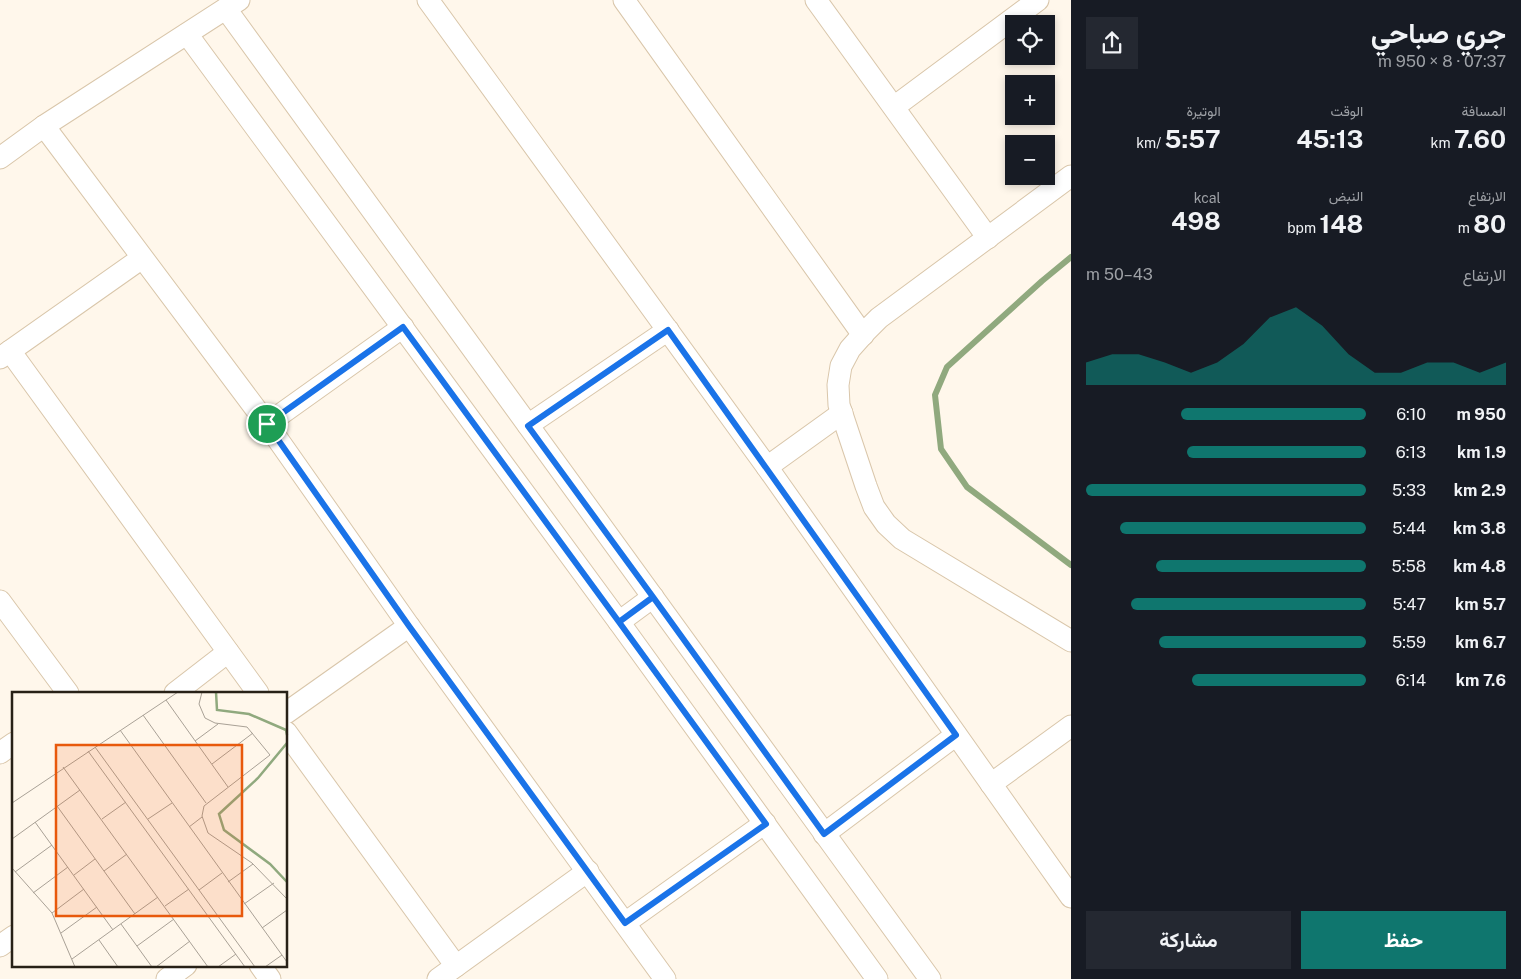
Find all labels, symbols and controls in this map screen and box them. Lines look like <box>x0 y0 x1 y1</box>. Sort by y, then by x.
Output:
map controls <box>1005 15 1055 185</box>
button: locate <box>1005 15 1055 65</box>
text: جري صباحي <box>1371 16 1506 49</box>
button: share <box>1086 17 1138 69</box>
text: 07:37 · 8 × 950 m <box>1378 52 1506 71</box>
button: + <box>1005 75 1055 125</box>
text: الوتيرة <box>1186 103 1221 119</box>
text: الوقت <box>1330 103 1363 119</box>
text: المسافة <box>1462 103 1506 119</box>
text: 5:57 <box>1165 124 1221 154</box>
text: 45:13 <box>1296 124 1363 154</box>
text: 7.60 <box>1454 124 1506 154</box>
button: − <box>1005 135 1055 185</box>
text: /km <box>1136 135 1165 151</box>
text: km <box>1431 135 1454 151</box>
text: النبض <box>1329 188 1363 204</box>
text: الارتفاع <box>1468 188 1506 204</box>
text: kcal <box>1194 190 1221 206</box>
text: 498 <box>1171 206 1221 236</box>
text: 148 <box>1319 209 1363 239</box>
text: 80 <box>1473 209 1506 239</box>
text: bpm <box>1287 220 1319 236</box>
text: m <box>1458 220 1473 236</box>
text: 43–50 m <box>1086 265 1153 284</box>
text: الارتفاع <box>1463 266 1506 285</box>
pin <box>246 403 288 445</box>
text: 6:10 <box>1396 405 1426 424</box>
text: 950 m <box>1456 405 1506 424</box>
icon: arrive <box>253 410 281 438</box>
text: 6:13 <box>1396 443 1426 462</box>
text: 1.9 km <box>1457 443 1506 462</box>
text: 5:33 <box>1392 481 1426 500</box>
text: 2.9 km <box>1454 481 1506 500</box>
text: 5:44 <box>1392 519 1426 538</box>
text: 3.8 km <box>1453 519 1506 538</box>
text: 5:58 <box>1392 557 1426 576</box>
text: 4.8 km <box>1453 557 1506 576</box>
text: 5:47 <box>1393 595 1426 614</box>
text: 5.7 km <box>1455 595 1506 614</box>
text: 5:59 <box>1392 633 1426 652</box>
text: 6.7 km <box>1455 633 1506 652</box>
text: 6:14 <box>1396 671 1426 690</box>
text: 7.6 km <box>1456 671 1506 690</box>
inset map <box>12 692 288 966</box>
button: مشاركة <box>1086 911 1291 969</box>
button: حفظ <box>1301 911 1506 969</box>

